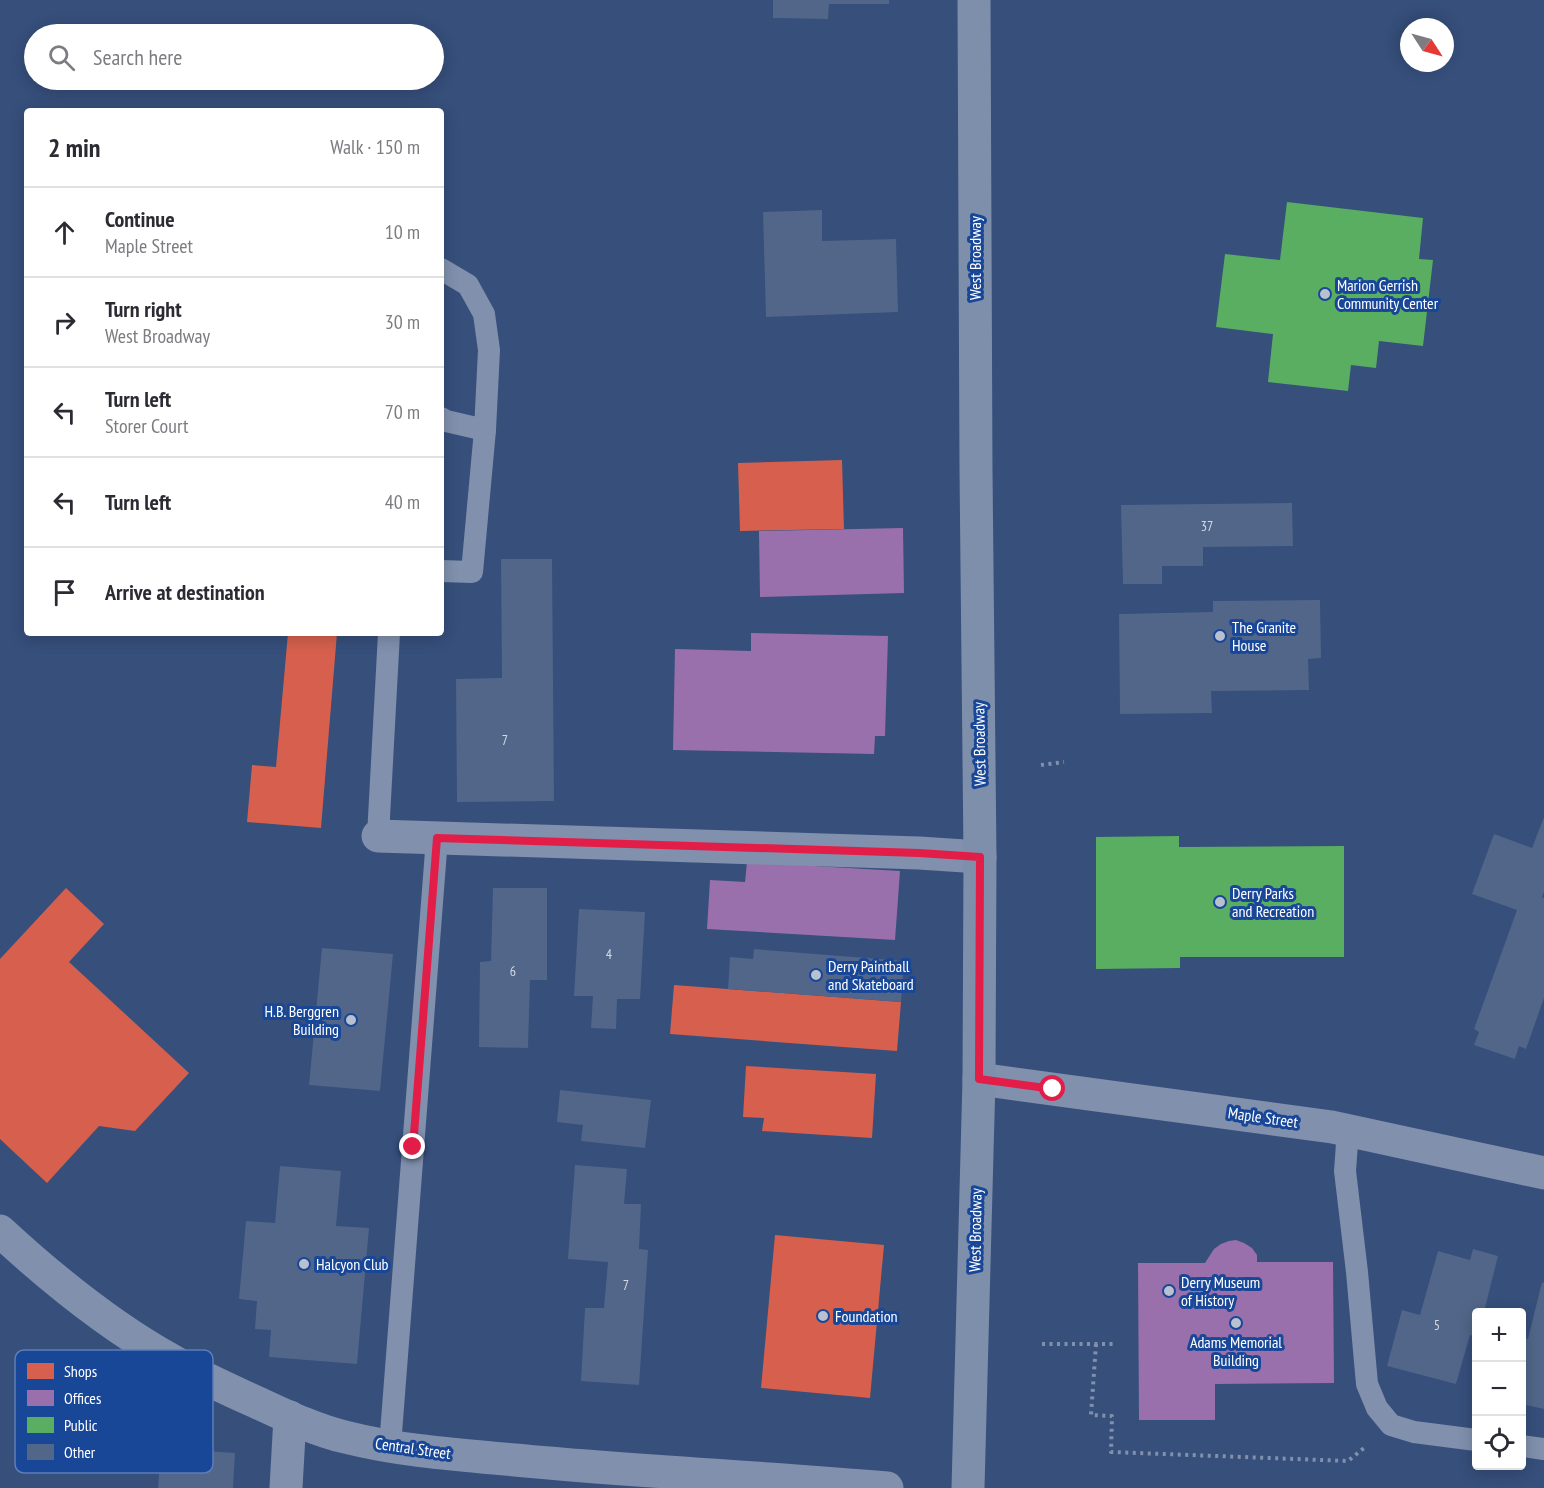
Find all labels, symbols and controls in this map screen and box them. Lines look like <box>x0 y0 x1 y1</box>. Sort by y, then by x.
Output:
north arrow <box>1400 18 1454 72</box>
search box <box>24 24 444 90</box>
icon: search <box>45 41 78 74</box>
text: Search here <box>93 43 182 71</box>
text: 2 min <box>48 131 101 164</box>
text: Walk · 150 m <box>330 134 420 160</box>
text: Continue <box>105 205 175 233</box>
icon: ahead <box>48 216 81 249</box>
street label: West Broadway <box>965 216 985 300</box>
text: 10 m <box>385 219 420 245</box>
text: Maple Street <box>105 233 193 259</box>
place label: Marion Gerrish Community Center <box>1337 275 1439 313</box>
marker: Marion Gerrish Community Center <box>1318 287 1332 301</box>
text: Turn right <box>105 295 182 323</box>
icon: right <box>48 306 81 339</box>
text: 30 m <box>385 309 420 335</box>
text: West Broadway <box>105 323 210 349</box>
text: Turn left <box>105 385 171 413</box>
icon: left <box>48 396 81 429</box>
text: 70 m <box>385 399 420 425</box>
text: Storer Court <box>105 413 188 439</box>
icon: left <box>48 486 81 519</box>
text: Turn left <box>105 488 171 516</box>
text: 40 m <box>385 489 420 515</box>
house number: 37 <box>1201 517 1213 535</box>
icon: arrive <box>48 576 81 609</box>
text: Arrive at destination <box>105 578 265 606</box>
place label: The Granite House <box>1232 617 1296 655</box>
marker: The Granite House <box>1213 629 1227 643</box>
street label: West Broadway <box>968 702 990 786</box>
house number: 7 <box>502 731 508 749</box>
place label: Derry Parks and Recreation <box>1232 883 1314 921</box>
marker: Derry Parks and Recreation <box>1213 895 1227 909</box>
house number: 4 <box>606 945 613 963</box>
place label: Derry Paintball and Skateboard <box>828 956 914 994</box>
house number: 6 <box>510 962 516 980</box>
marker: Derry Paintball and Skateboard <box>809 968 823 982</box>
place label: H.B. Berggren Building <box>264 1001 339 1039</box>
marker: H.B. Berggren Building <box>344 1013 358 1027</box>
route start <box>1039 1075 1065 1101</box>
street label: Maple Street <box>1227 1102 1300 1132</box>
route end <box>399 1133 425 1159</box>
street label: West Broadway <box>964 1188 986 1272</box>
place label: Halcyon Club <box>316 1254 389 1274</box>
marker: Halcyon Club <box>297 1257 311 1271</box>
place label: Derry Museum of History <box>1181 1272 1260 1310</box>
house number: 7 <box>623 1276 629 1294</box>
marker: Derry Museum of History <box>1162 1284 1176 1298</box>
place label: Foundation <box>835 1306 898 1326</box>
map controls <box>1472 1308 1526 1470</box>
button: + <box>1472 1308 1526 1362</box>
marker: Foundation <box>816 1309 830 1323</box>
marker: Adams Memorial Building <box>1229 1316 1243 1330</box>
house number: 5 <box>1434 1316 1440 1334</box>
place label: Adams Memorial Building <box>1190 1332 1282 1370</box>
legend <box>15 1350 213 1473</box>
text: Shops <box>64 1361 97 1381</box>
button: − <box>1472 1362 1526 1416</box>
text: Offices <box>64 1388 101 1408</box>
text: Public <box>64 1415 98 1435</box>
button: locate <box>1472 1416 1526 1470</box>
street label: Central Street <box>374 1433 453 1463</box>
text: Other <box>64 1442 96 1462</box>

